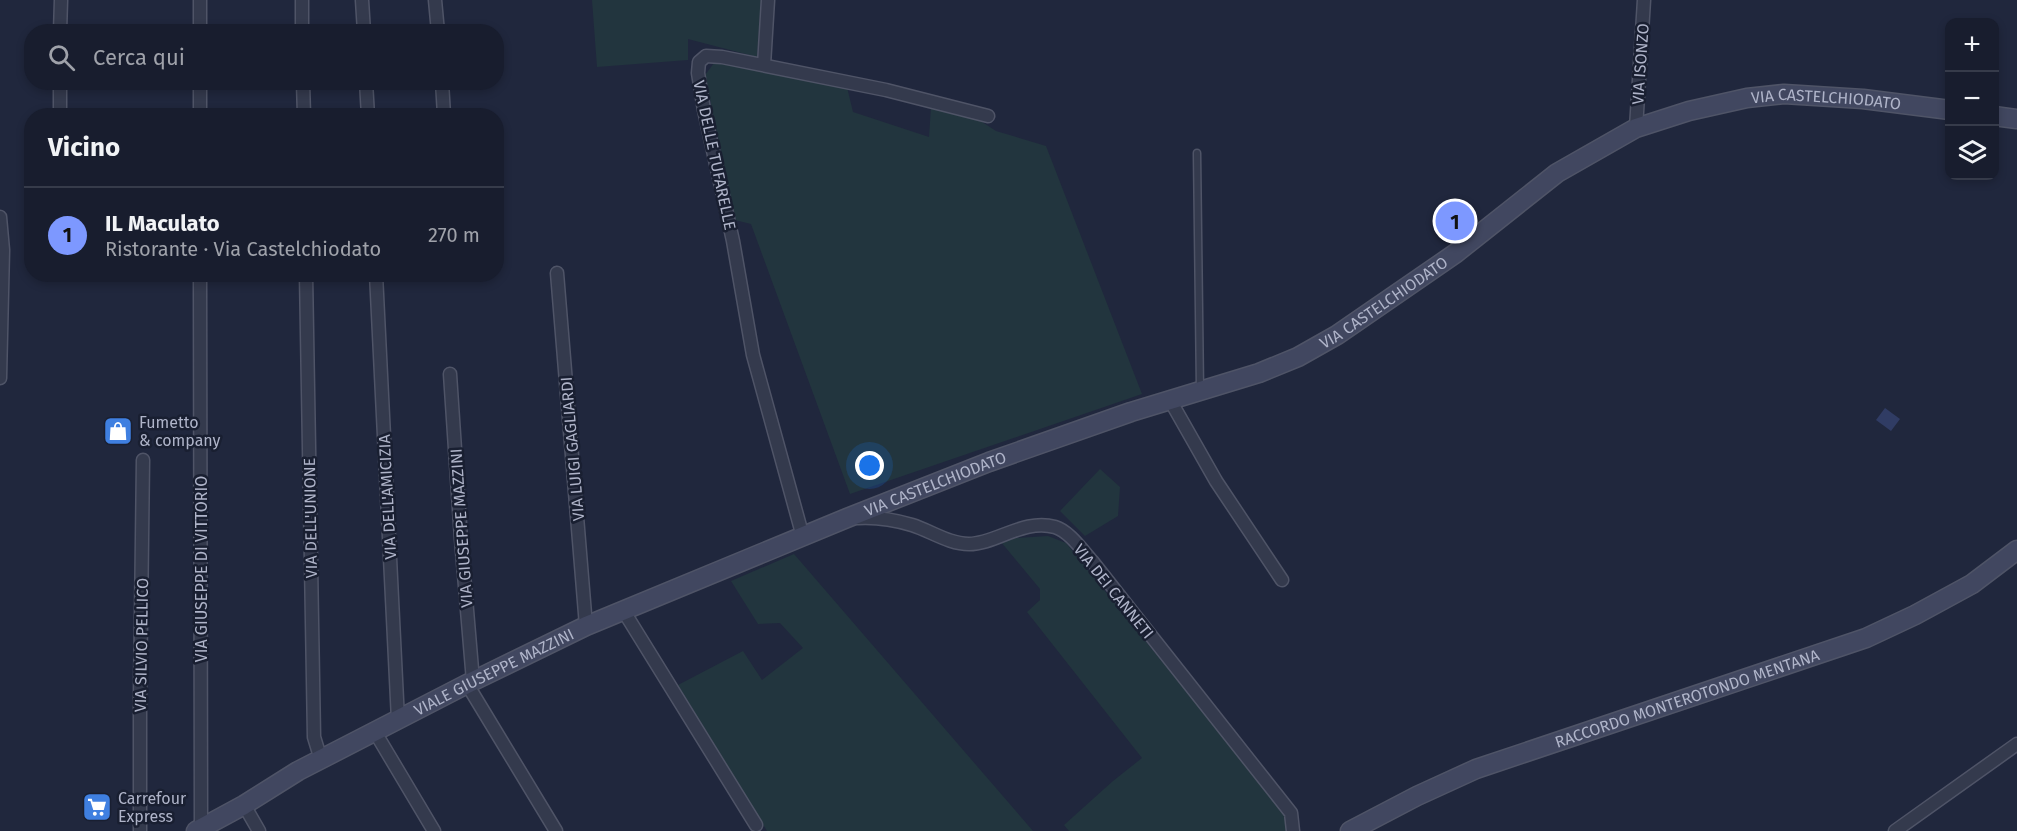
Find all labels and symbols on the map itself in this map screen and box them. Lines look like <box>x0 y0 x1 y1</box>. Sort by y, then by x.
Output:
street label: VIA ISONZO <box>1628 23 1653 105</box>
street label: VIA DELLE TUFARELLE <box>689 79 740 232</box>
street label: VIA CASTELCHIODATO <box>1750 85 1902 114</box>
pin: 1 <box>1436 198 1474 244</box>
street label: VIA CASTELCHIODATO <box>1316 253 1451 353</box>
street label: VIA LUIGI GAGLIARDI <box>557 376 588 522</box>
place label: Fumetto & company <box>139 413 221 450</box>
shop icon: Fumetto & company <box>102 415 134 447</box>
street label: VIA DELL'AMICIZIA <box>375 433 400 560</box>
street label: VIA GIUSEPPE MAZZINI <box>446 448 477 608</box>
street label: VIA CASTELCHIODATO <box>862 448 1009 520</box>
your location <box>855 451 884 480</box>
street label: VIA DELL'UNIONE <box>300 458 321 578</box>
street label: VIA GIUSEPPE DI VITTORIO <box>192 476 211 662</box>
street label: VIA DEI CANNETI <box>1070 540 1158 643</box>
street label: VIA SILVIO PELLICO <box>131 578 152 712</box>
street label: VIALE GIUSEPPE MAZZINI <box>411 624 577 720</box>
street label: RACCORDO MONTEROTONDO MENTANA <box>1552 645 1823 752</box>
place label: Carrefour Express <box>118 789 187 826</box>
supermarket icon: Carrefour Express <box>81 791 113 823</box>

